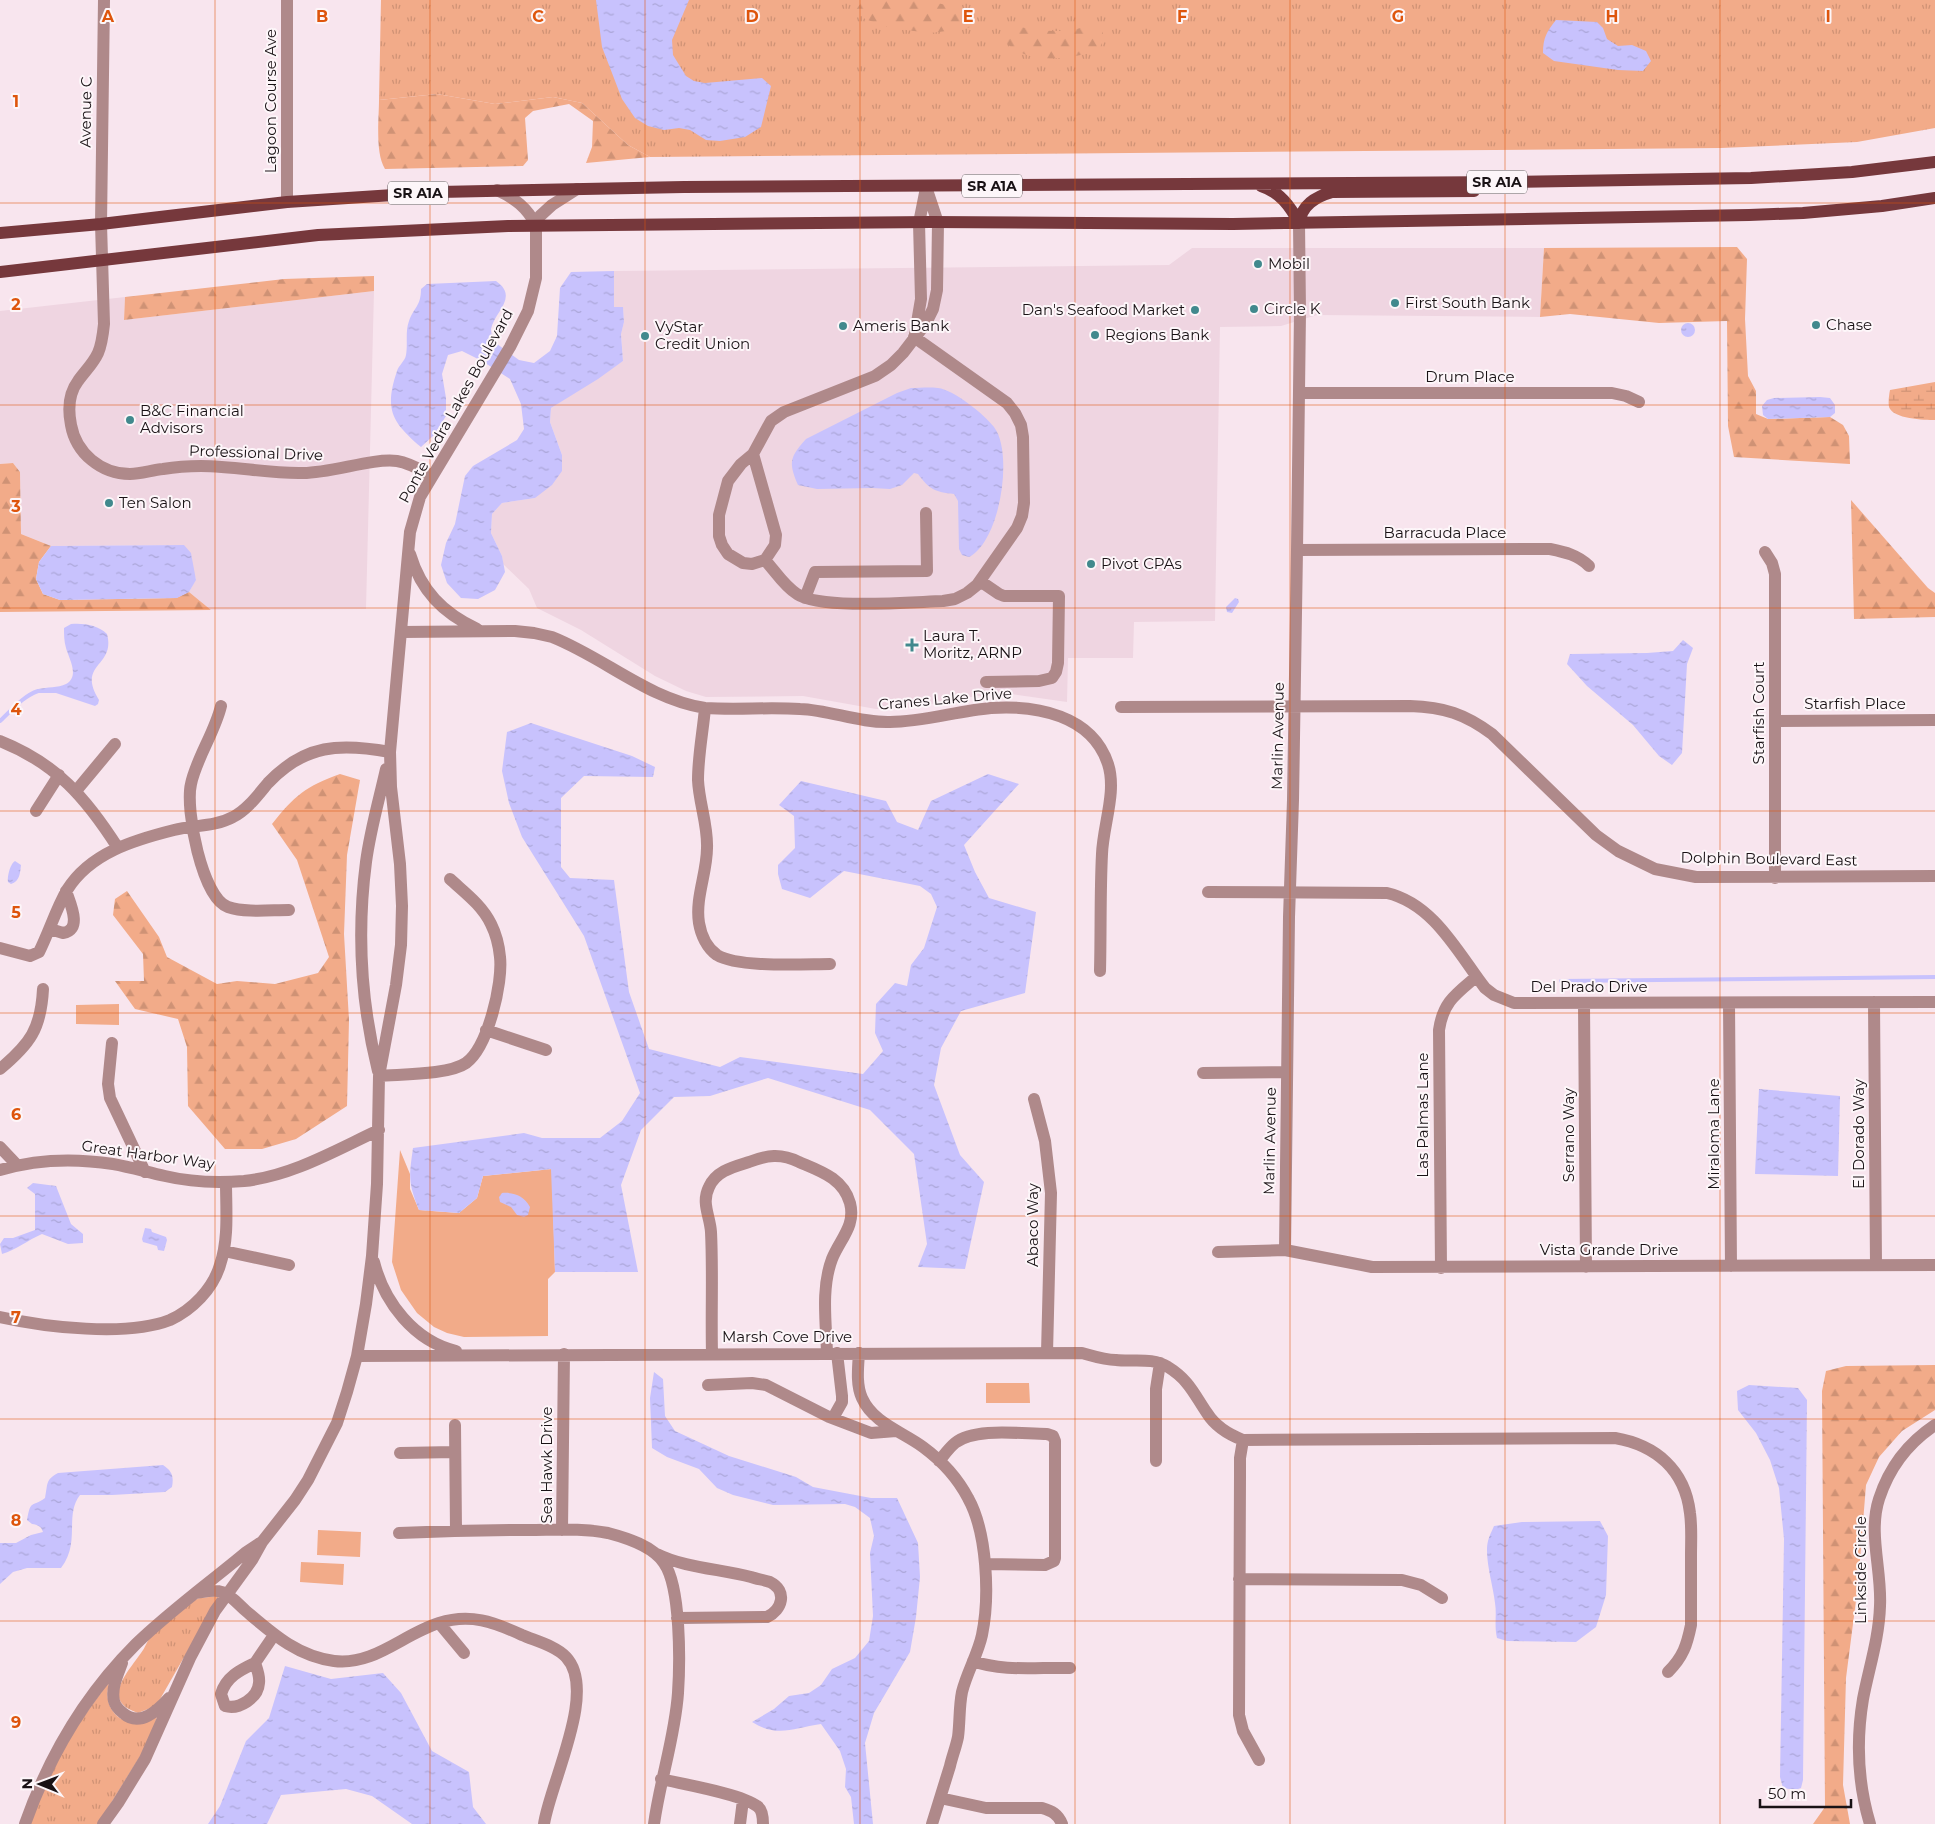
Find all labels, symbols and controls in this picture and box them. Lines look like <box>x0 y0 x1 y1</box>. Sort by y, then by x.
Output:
text: A <box>101 7 115 26</box>
text: B <box>316 7 328 26</box>
text: C <box>532 7 544 26</box>
text: D <box>745 7 759 26</box>
text: E <box>963 7 973 26</box>
text: F <box>1177 7 1187 26</box>
text: G <box>1392 7 1404 26</box>
text: H <box>1606 7 1618 26</box>
text: I <box>1825 7 1831 26</box>
street label: Lagoon Course Ave <box>261 29 280 173</box>
street label: Avenue C <box>75 76 96 148</box>
text: 1 <box>13 92 19 111</box>
road number: SR A1A <box>1467 170 1527 193</box>
road number: SR A1A <box>962 175 1022 198</box>
road number: SR A1A <box>388 182 448 204</box>
place label: Mobil <box>1268 254 1310 273</box>
marker: Mobil <box>1252 258 1264 270</box>
place label: First South Bank <box>1405 293 1530 312</box>
text: 2 <box>11 295 21 314</box>
marker: First South Bank <box>1389 297 1401 309</box>
place label: Circle K <box>1264 299 1321 318</box>
place label: Dan's Seafood Market <box>1022 300 1185 319</box>
marker: Circle K <box>1248 303 1260 315</box>
marker: Dan's Seafood Market <box>1189 304 1201 316</box>
street label: Ponte Vedra Lakes Boulevard <box>394 305 517 506</box>
place label: Chase <box>1826 315 1872 334</box>
place label: Ameris Bank <box>853 316 949 335</box>
place label: VyStar Credit Union <box>655 317 750 353</box>
marker: Chase <box>1810 319 1822 331</box>
marker: Ameris Bank <box>837 320 849 332</box>
place label: Regions Bank <box>1105 325 1209 344</box>
marker: Regions Bank <box>1089 329 1101 341</box>
marker: VyStar Credit Union <box>639 330 651 342</box>
street label: Drum Place <box>1425 367 1515 386</box>
place label: B&C Financial Advisors <box>140 401 244 437</box>
marker: B&C Financial Advisors <box>124 414 136 426</box>
street label: Professional Drive <box>189 441 323 464</box>
place label: Ten Salon <box>119 493 192 512</box>
text: 3 <box>10 497 21 516</box>
marker: Ten Salon <box>103 497 115 509</box>
street label: Barracuda Place <box>1384 523 1506 542</box>
place label: Pivot CPAs <box>1101 554 1182 573</box>
marker: Pivot CPAs <box>1085 558 1097 570</box>
place label: Laura T. Moritz, ARNP <box>923 626 1022 662</box>
marker: Laura T. Moritz, ARNP <box>905 638 919 652</box>
street label: Starfish Court <box>1749 662 1768 764</box>
street label: Marlin Avenue <box>1267 682 1288 790</box>
street label: Cranes Lake Drive <box>877 683 1013 714</box>
street label: Starfish Place <box>1804 694 1906 713</box>
text: 4 <box>10 700 22 719</box>
street label: Dolphin Boulevard East <box>1680 847 1858 870</box>
text: 5 <box>11 903 21 922</box>
street label: Del Prado Drive <box>1531 977 1647 996</box>
street label: Las Palmas Lane <box>1413 1052 1432 1178</box>
street label: Miraloma Lane <box>1704 1078 1723 1190</box>
street label: El Dorado Way <box>1849 1078 1868 1189</box>
street label: Marlin Avenue <box>1259 1087 1280 1195</box>
street label: Serrano Way <box>1559 1087 1578 1182</box>
text: 6 <box>11 1105 21 1124</box>
street label: Great Harbor Way <box>80 1136 217 1173</box>
street label: Abaco Way <box>1023 1182 1042 1267</box>
street label: Vista Grande Drive <box>1540 1240 1678 1259</box>
text: 7 <box>11 1308 21 1327</box>
street label: Marsh Cove Drive <box>722 1327 852 1346</box>
street label: Sea Hawk Drive <box>537 1406 556 1524</box>
text: 8 <box>11 1511 21 1530</box>
street label: Linkside Circle <box>1851 1516 1870 1624</box>
text: 9 <box>11 1713 21 1732</box>
north arrow <box>15 1759 65 1809</box>
scale bar <box>1760 1776 1851 1808</box>
text: N <box>18 1778 36 1790</box>
text: 50 m <box>1768 1784 1806 1803</box>

